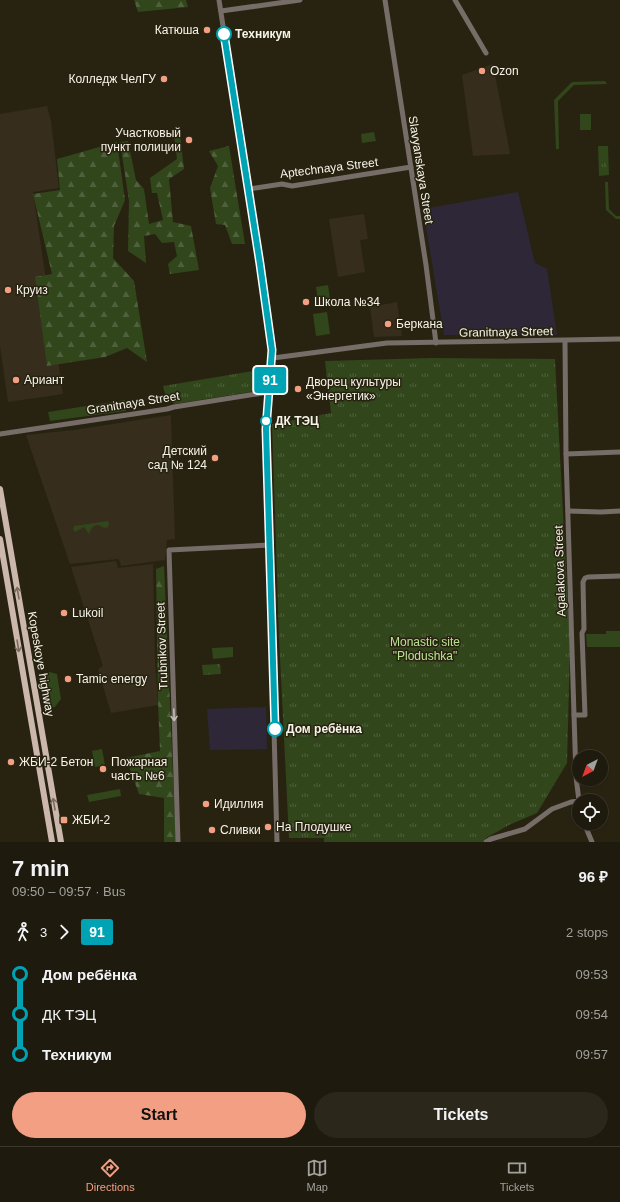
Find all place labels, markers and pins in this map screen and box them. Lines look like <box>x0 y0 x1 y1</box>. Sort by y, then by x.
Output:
place label: Катюша <box>155 23 199 37</box>
marker: Катюша <box>202 25 212 35</box>
marker: Техникум <box>216 26 232 42</box>
place label: Техникум <box>235 27 291 41</box>
place label: Ozon <box>490 64 519 78</box>
marker: Ozon <box>477 66 487 76</box>
place label: Колледж ЧелГУ <box>68 72 156 86</box>
marker: Колледж ЧелГУ <box>159 74 169 84</box>
place label: Участковый пункт полиции <box>101 126 181 154</box>
marker: Участковый пункт полиции <box>184 135 194 145</box>
place label: Круиз <box>16 283 48 297</box>
marker: Круиз <box>3 285 13 295</box>
place label: Школа №34 <box>314 295 380 309</box>
marker: Школа №34 <box>301 297 311 307</box>
place label: Беркана <box>396 317 443 331</box>
marker: Беркана <box>383 319 393 329</box>
place label: Ариант <box>24 373 65 387</box>
marker: Ариант <box>11 375 21 385</box>
place label: Дворец культуры «Энергетик» <box>306 375 401 403</box>
marker: Дворец культуры «Энергетик» <box>293 384 303 394</box>
place label: ДК ТЭЦ <box>275 414 319 428</box>
marker: ДК ТЭЦ <box>260 415 272 427</box>
place label: Детский сад № 124 <box>148 444 207 472</box>
marker: Детский сад № 124 <box>210 453 220 463</box>
place label: Lukoil <box>72 606 103 620</box>
marker: Lukoil <box>59 608 69 618</box>
place label: Tamic energy <box>76 672 147 686</box>
marker: Tamic energy <box>63 674 73 684</box>
marker: Дом ребёнка <box>267 721 283 737</box>
place label: Дом ребёнка <box>286 722 362 736</box>
place label: ЖБИ-2 Бетон <box>19 755 93 769</box>
place label: Пожарная часть №6 <box>111 755 167 783</box>
marker: ЖБИ-2 Бетон <box>6 757 16 767</box>
marker: Пожарная часть №6 <box>98 764 108 774</box>
place label: Идиллия <box>214 797 264 811</box>
marker: Идиллия <box>201 799 211 809</box>
place label: ЖБИ-2 <box>72 813 111 827</box>
marker: ЖБИ-2 <box>59 815 69 825</box>
place label: На Плодушке <box>276 820 352 834</box>
marker: На Плодушке <box>263 822 273 832</box>
place label: Сливки <box>220 823 261 837</box>
marker: Сливки <box>207 825 217 835</box>

